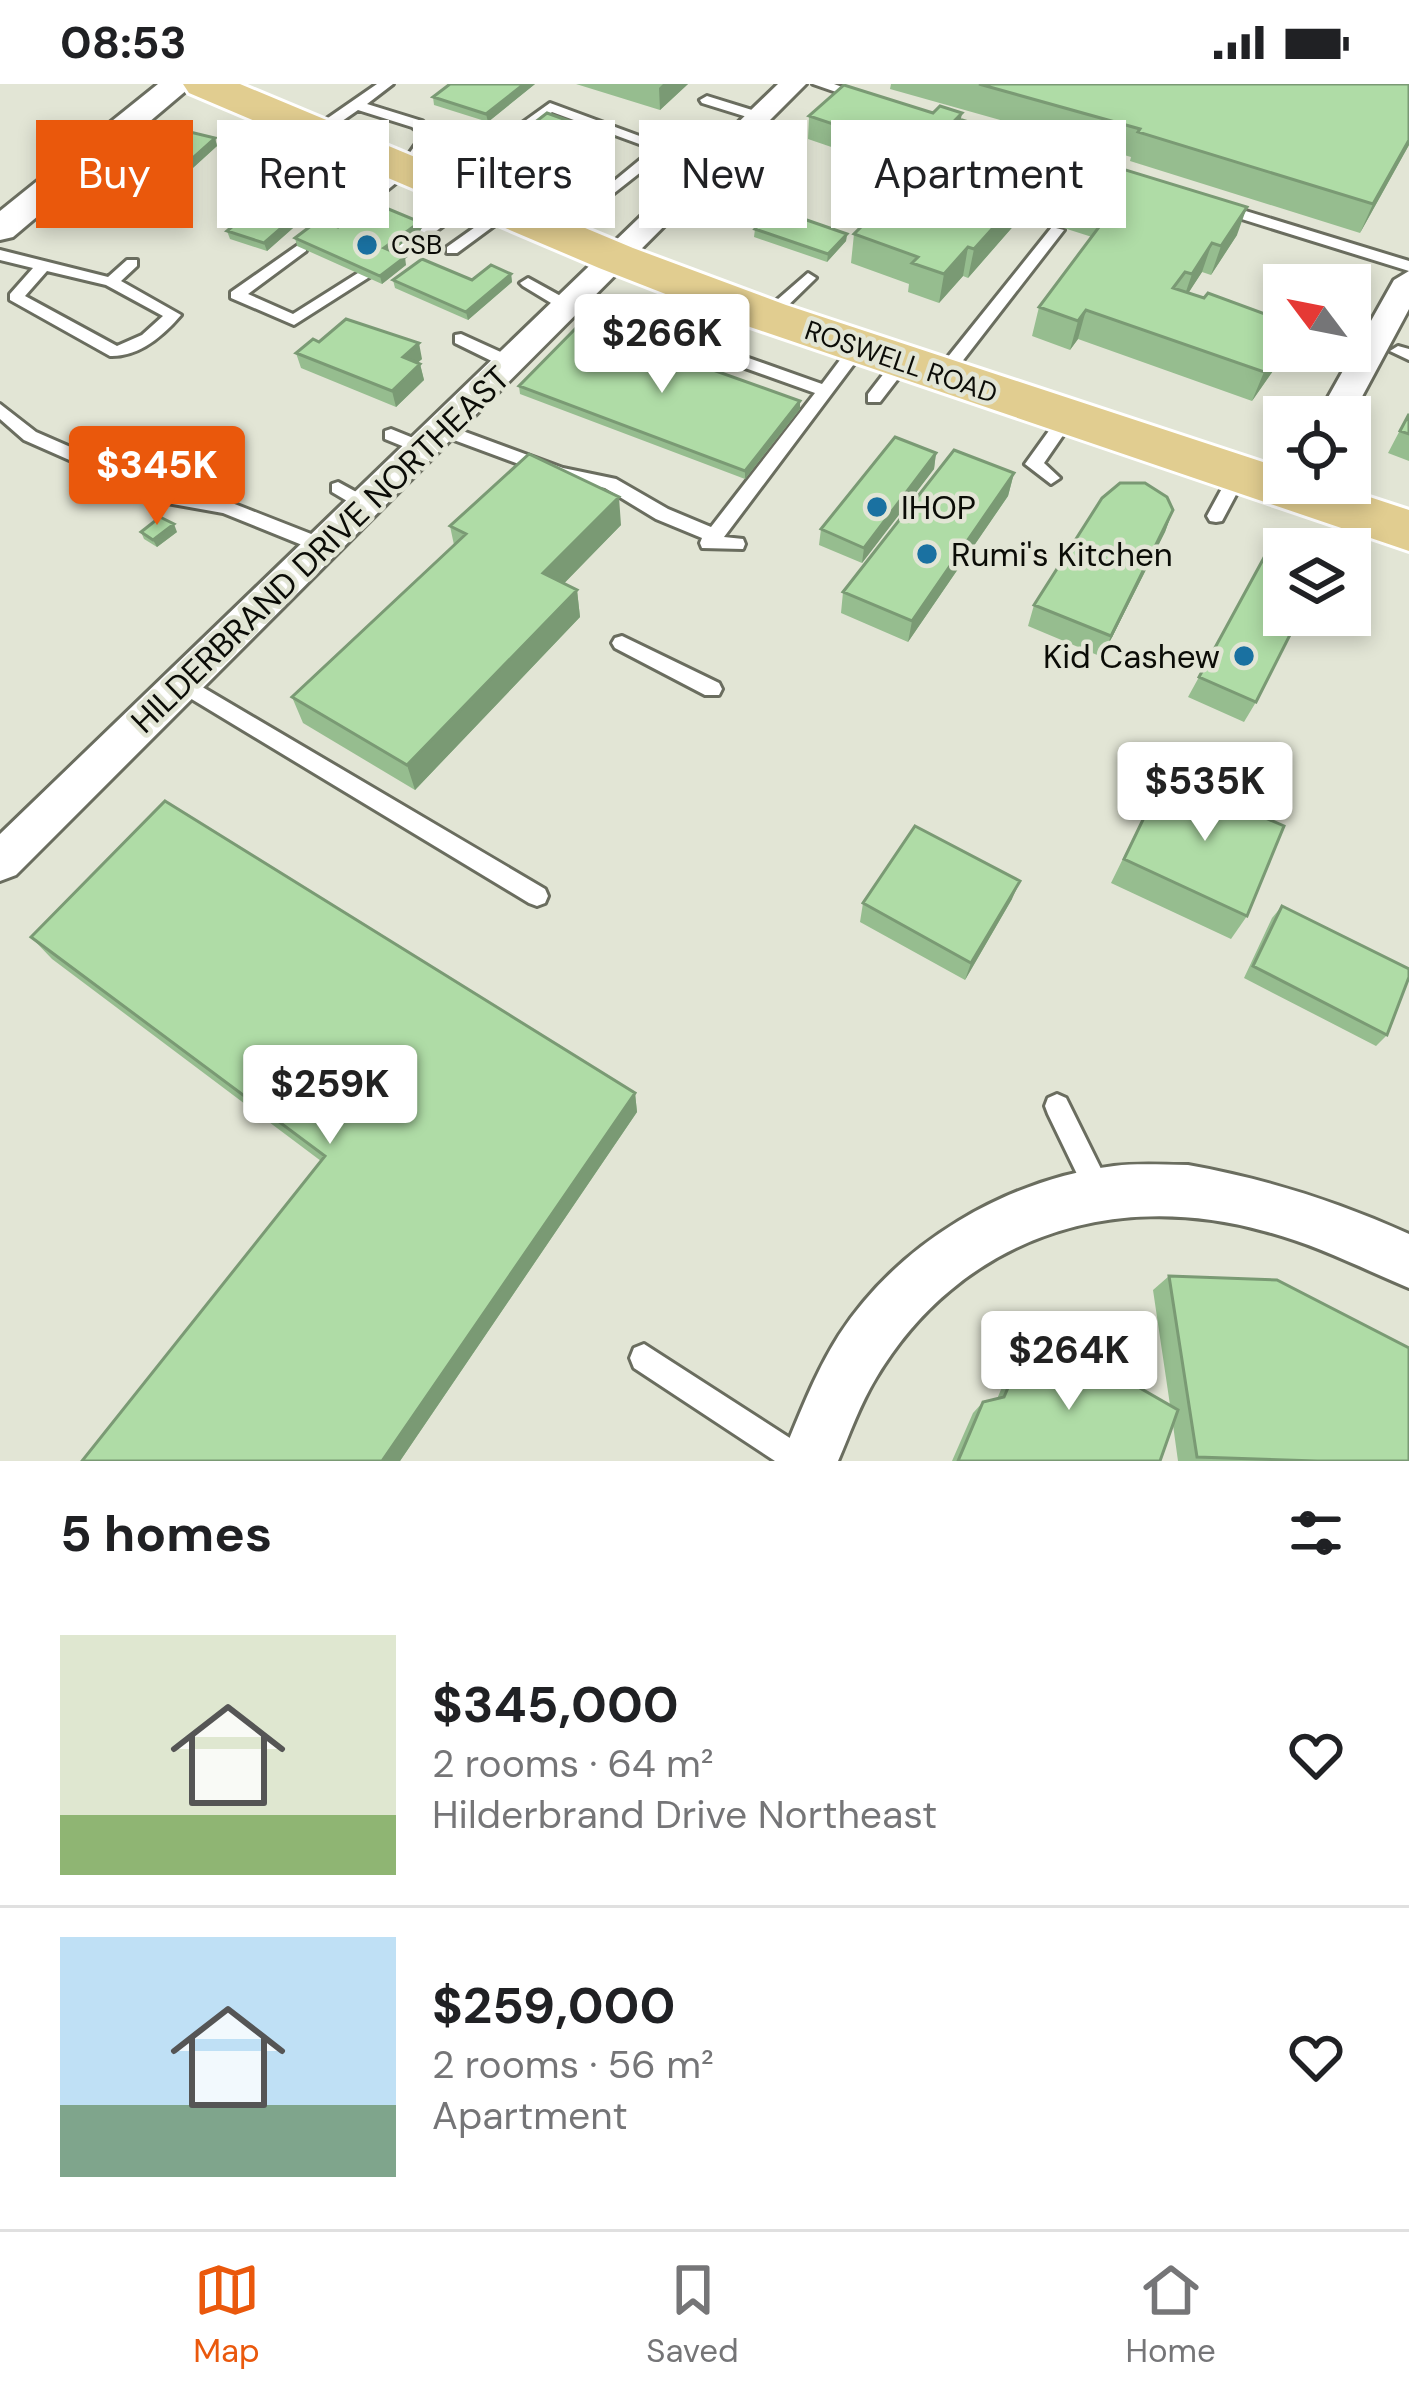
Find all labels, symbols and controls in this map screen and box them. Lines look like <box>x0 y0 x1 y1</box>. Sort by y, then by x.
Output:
text: 08:53 <box>60 13 187 72</box>
chip: Buy <box>36 120 193 228</box>
chip: Rent <box>217 120 389 228</box>
chip: Filters <box>413 120 615 228</box>
chip: New <box>639 120 807 228</box>
chip: Apartment <box>831 120 1126 228</box>
place label: CSB <box>391 227 442 262</box>
marker: CSB <box>354 232 380 258</box>
north arrow <box>1263 264 1371 372</box>
map controls <box>1263 264 1371 636</box>
pin: $266K <box>578 294 746 396</box>
text: $266K <box>602 307 722 358</box>
street label: ROSWELL ROAD <box>800 312 1002 411</box>
street label: HILDERBRAND DRIVE NORTHEAST <box>122 357 519 742</box>
button: locate <box>1263 396 1371 504</box>
pin: $345K <box>73 426 241 528</box>
text: $345K <box>96 439 218 490</box>
place label: IHOP <box>901 486 976 529</box>
marker: IHOP <box>864 494 890 520</box>
button: layers <box>1263 528 1371 636</box>
place label: Rumi's Kitchen <box>951 533 1173 576</box>
marker: Rumi's Kitchen <box>914 541 940 567</box>
place label: Kid Cashew <box>1043 635 1220 678</box>
marker: Kid Cashew <box>1231 643 1257 669</box>
pin: $535K <box>1121 742 1289 844</box>
text: $535K <box>1144 755 1266 806</box>
pin: $259K <box>246 1045 414 1147</box>
text: $259K <box>270 1058 390 1109</box>
pin: $264K <box>985 1311 1153 1413</box>
text: $264K <box>1008 1324 1130 1375</box>
text: 5 homes <box>60 1500 272 1567</box>
icon: filters <box>1283 1500 1349 1566</box>
text: $345,000 <box>432 1671 679 1738</box>
icon: home <box>156 1683 300 1827</box>
icon: heart <box>1283 1722 1349 1788</box>
text: 2 rooms · 64 m² <box>432 1738 714 1789</box>
text: Hilderbrand Drive Northeast <box>432 1789 937 1840</box>
text: $259,000 <box>432 1972 675 2039</box>
icon: home <box>156 1985 300 2129</box>
icon: heart <box>1283 2024 1349 2090</box>
text: 2 rooms · 56 m² <box>432 2039 714 2090</box>
text: Apartment <box>432 2090 628 2141</box>
tab: Map <box>193 2257 260 2372</box>
tab: Saved <box>646 2257 739 2372</box>
tab: Home <box>1125 2257 1216 2372</box>

